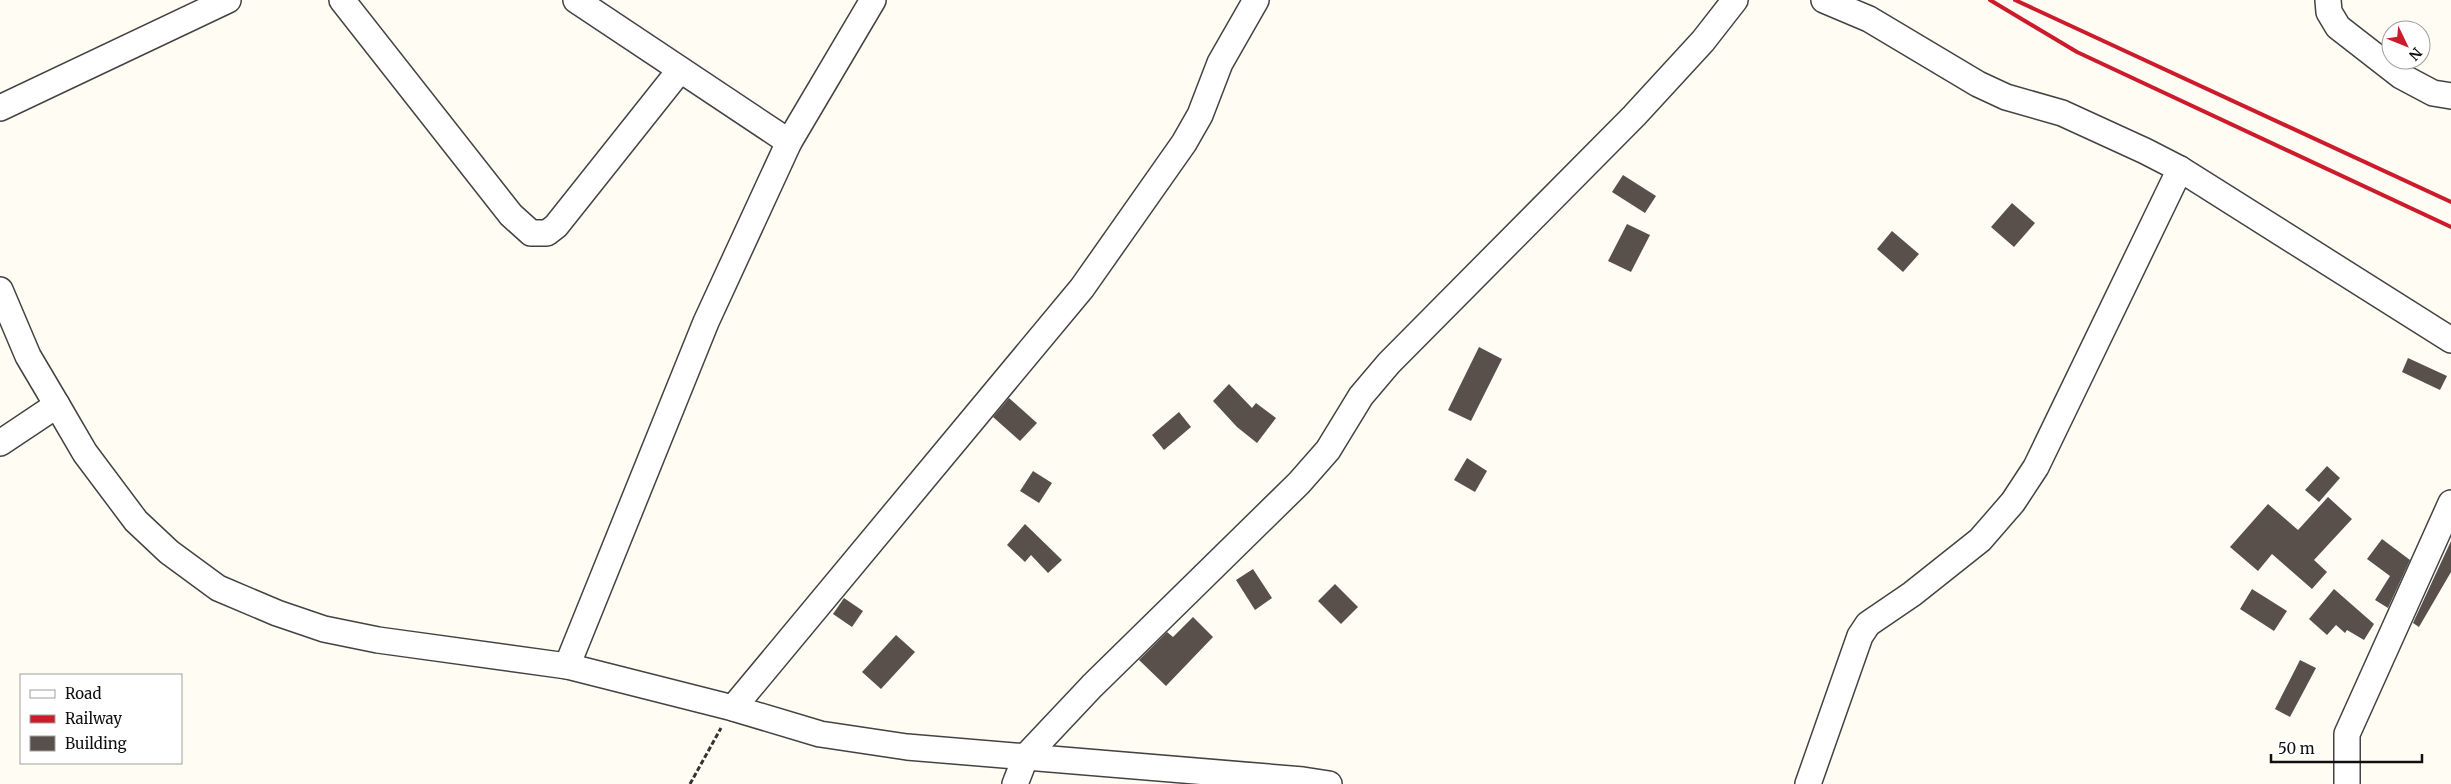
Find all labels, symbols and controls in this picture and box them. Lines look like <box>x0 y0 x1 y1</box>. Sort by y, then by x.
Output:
north arrow <box>2381 20 2431 70</box>
text: N <box>2405 44 2426 64</box>
legend <box>20 674 182 764</box>
text: Road <box>65 684 101 703</box>
text: Railway <box>65 709 122 728</box>
scale bar <box>2271 732 2422 764</box>
text: Building <box>65 734 127 753</box>
text: 50 m <box>2278 739 2315 758</box>

